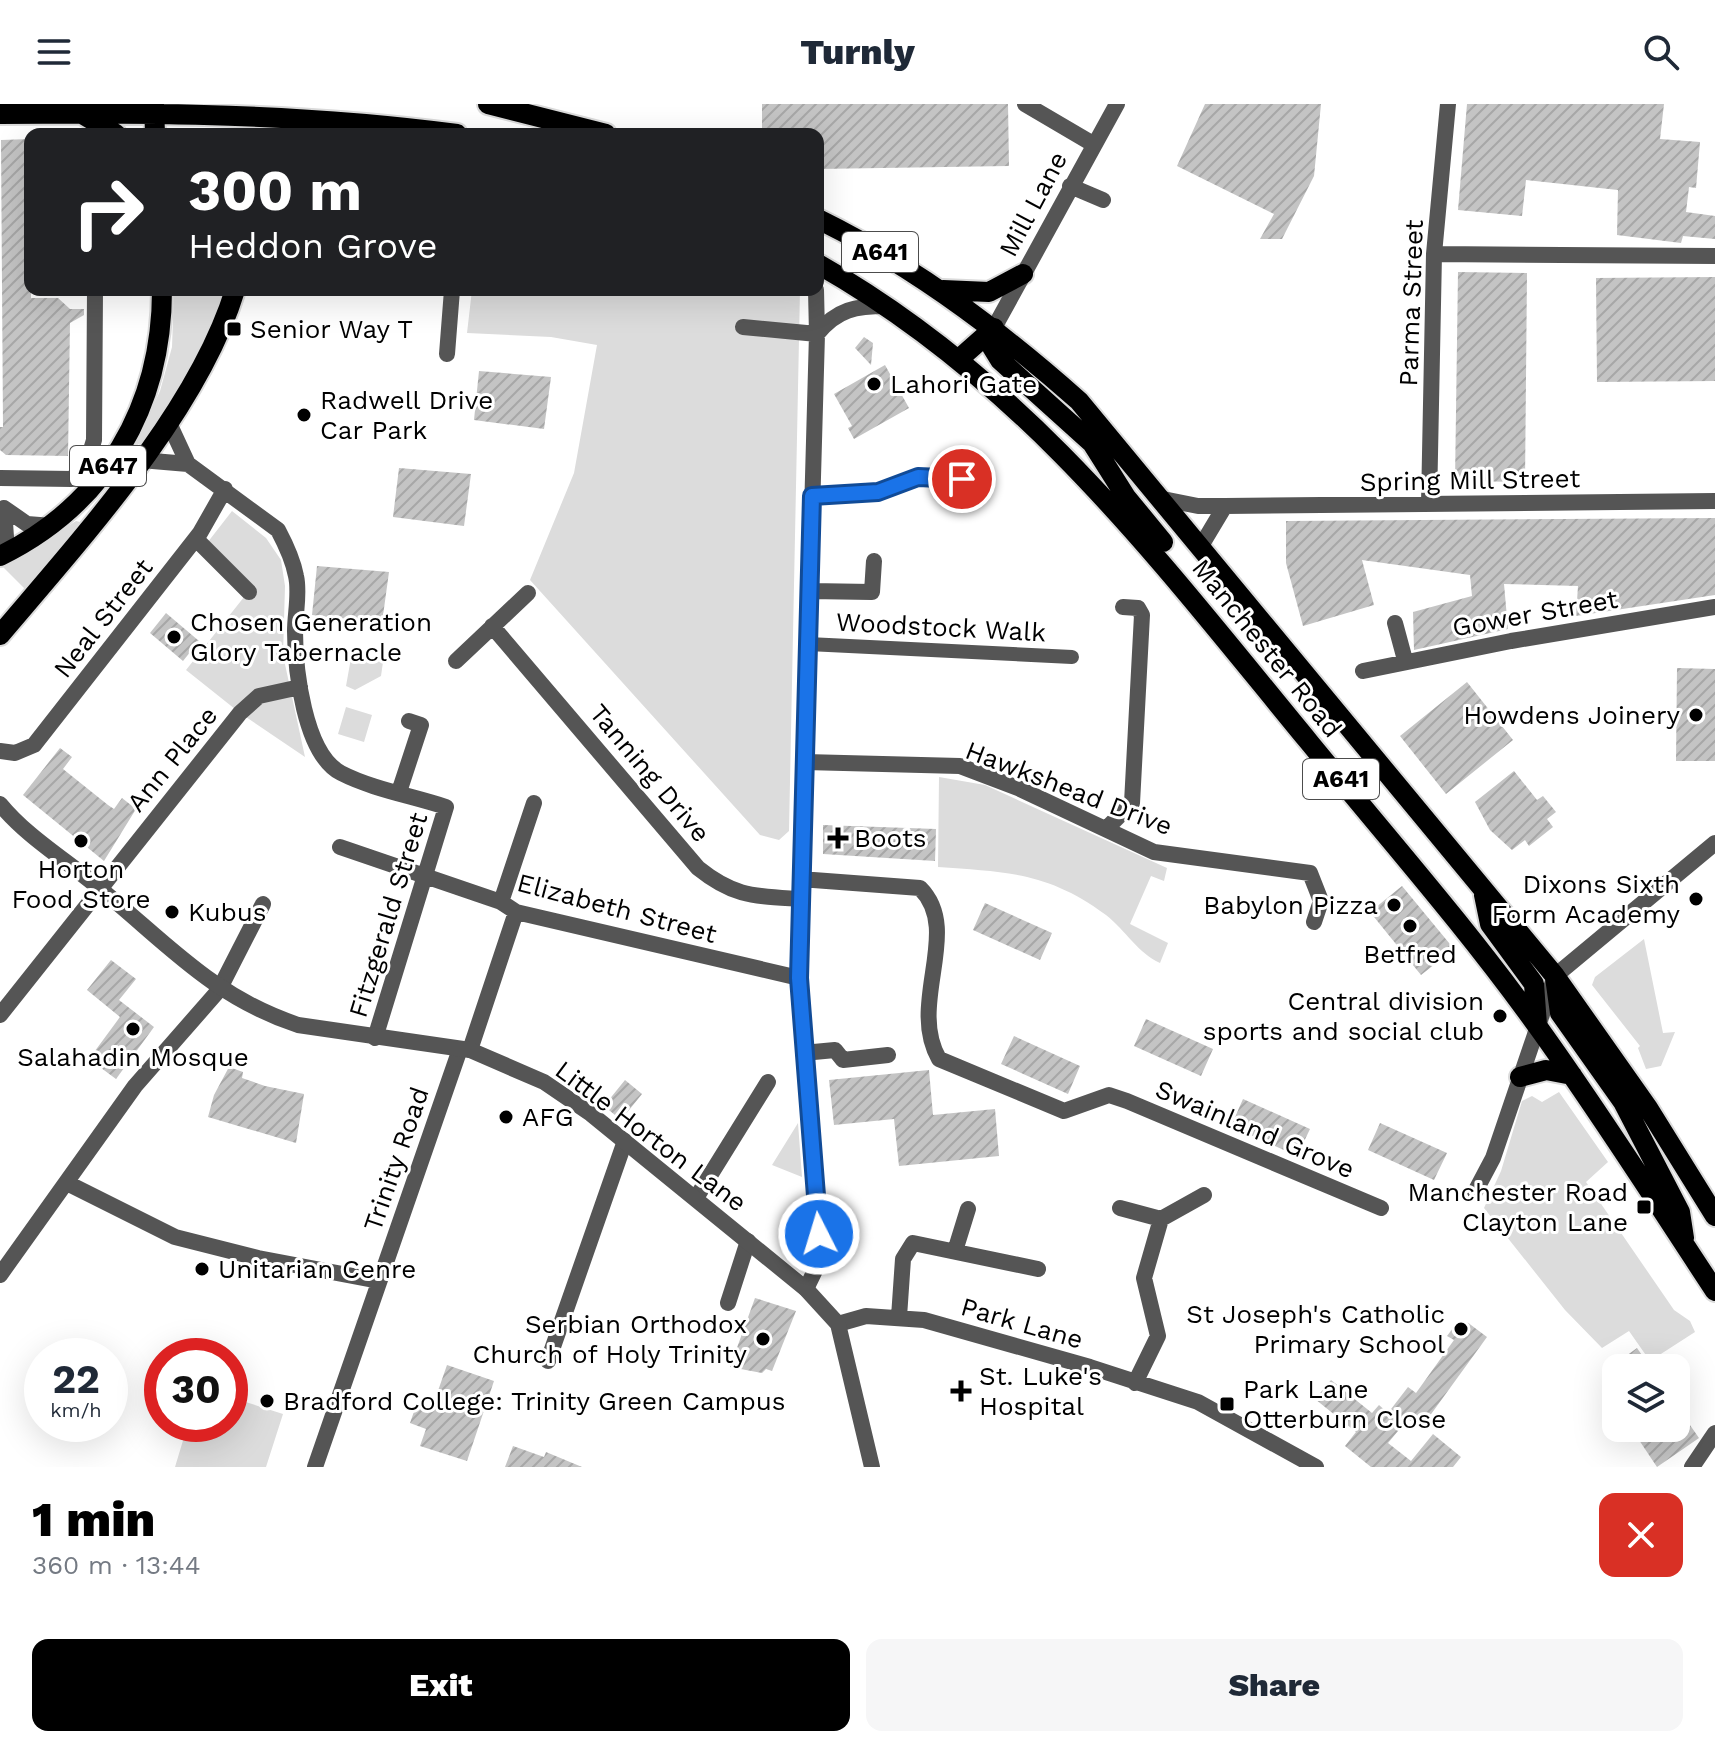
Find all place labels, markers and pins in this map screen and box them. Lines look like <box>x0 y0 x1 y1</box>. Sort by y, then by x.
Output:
place label: Senior Way T <box>250 314 413 344</box>
marker: Senior Way T <box>225 320 243 338</box>
place label: Lahori Gate <box>890 369 1037 399</box>
marker: Lahori Gate <box>865 375 883 393</box>
place label: Radwell Drive Car Park <box>320 385 493 445</box>
marker: Radwell Drive Car Park <box>295 406 313 424</box>
pin <box>928 445 996 513</box>
place label: Chosen Generation Glory Tabernacle <box>190 607 432 667</box>
marker: Chosen Generation Glory Tabernacle <box>165 628 183 646</box>
place label: Howdens Joinery <box>1463 700 1681 730</box>
marker: Howdens Joinery <box>1687 706 1705 724</box>
place label: Boots <box>854 823 927 853</box>
marker: Boots <box>829 829 847 847</box>
marker: Horton Food Store <box>72 832 90 850</box>
place label: Horton Food Store <box>11 854 151 914</box>
place label: Dixons Sixth Form Academy <box>1491 869 1681 929</box>
place label: Babylon Pizza <box>1203 890 1378 920</box>
marker: Dixons Sixth Form Academy <box>1687 890 1705 908</box>
marker: Babylon Pizza <box>1385 896 1403 914</box>
place label: Kubus <box>188 897 267 927</box>
marker: Kubus <box>163 903 181 921</box>
marker: Betfred <box>1401 917 1419 935</box>
place label: Betfred <box>1363 939 1457 969</box>
place label: Central division sports and social club <box>1203 986 1484 1046</box>
marker: Central division sports and social club <box>1491 1007 1509 1025</box>
marker: Salahadin Mosque <box>124 1020 142 1038</box>
place label: Salahadin Mosque <box>17 1042 249 1072</box>
place label: AFG <box>522 1102 574 1132</box>
marker: AFG <box>497 1108 515 1126</box>
place label: Manchester Road Clayton Lane <box>1408 1177 1628 1237</box>
marker: Manchester Road Clayton Lane <box>1635 1198 1653 1216</box>
place label: Unitarian Cenre <box>218 1254 416 1284</box>
marker: Unitarian Cenre <box>193 1260 211 1278</box>
place label: St Joseph's Catholic Primary School <box>1186 1299 1445 1359</box>
place label: Serbian Orthodox Church of Holy Trinity <box>472 1309 748 1369</box>
marker: St Joseph's Catholic Primary School <box>1452 1320 1470 1338</box>
marker: Serbian Orthodox Church of Holy Trinity <box>754 1330 772 1348</box>
place label: St. Luke's Hospital <box>979 1361 1102 1421</box>
place label: Park Lane Otterburn Close <box>1243 1374 1446 1434</box>
marker: St. Luke's Hospital <box>950 1380 972 1402</box>
place label: Bradford College: Trinity Green Campus <box>283 1386 785 1416</box>
marker: Bradford College: Trinity Green Campus <box>258 1392 276 1410</box>
marker: Park Lane Otterburn Close <box>1218 1395 1236 1413</box>

